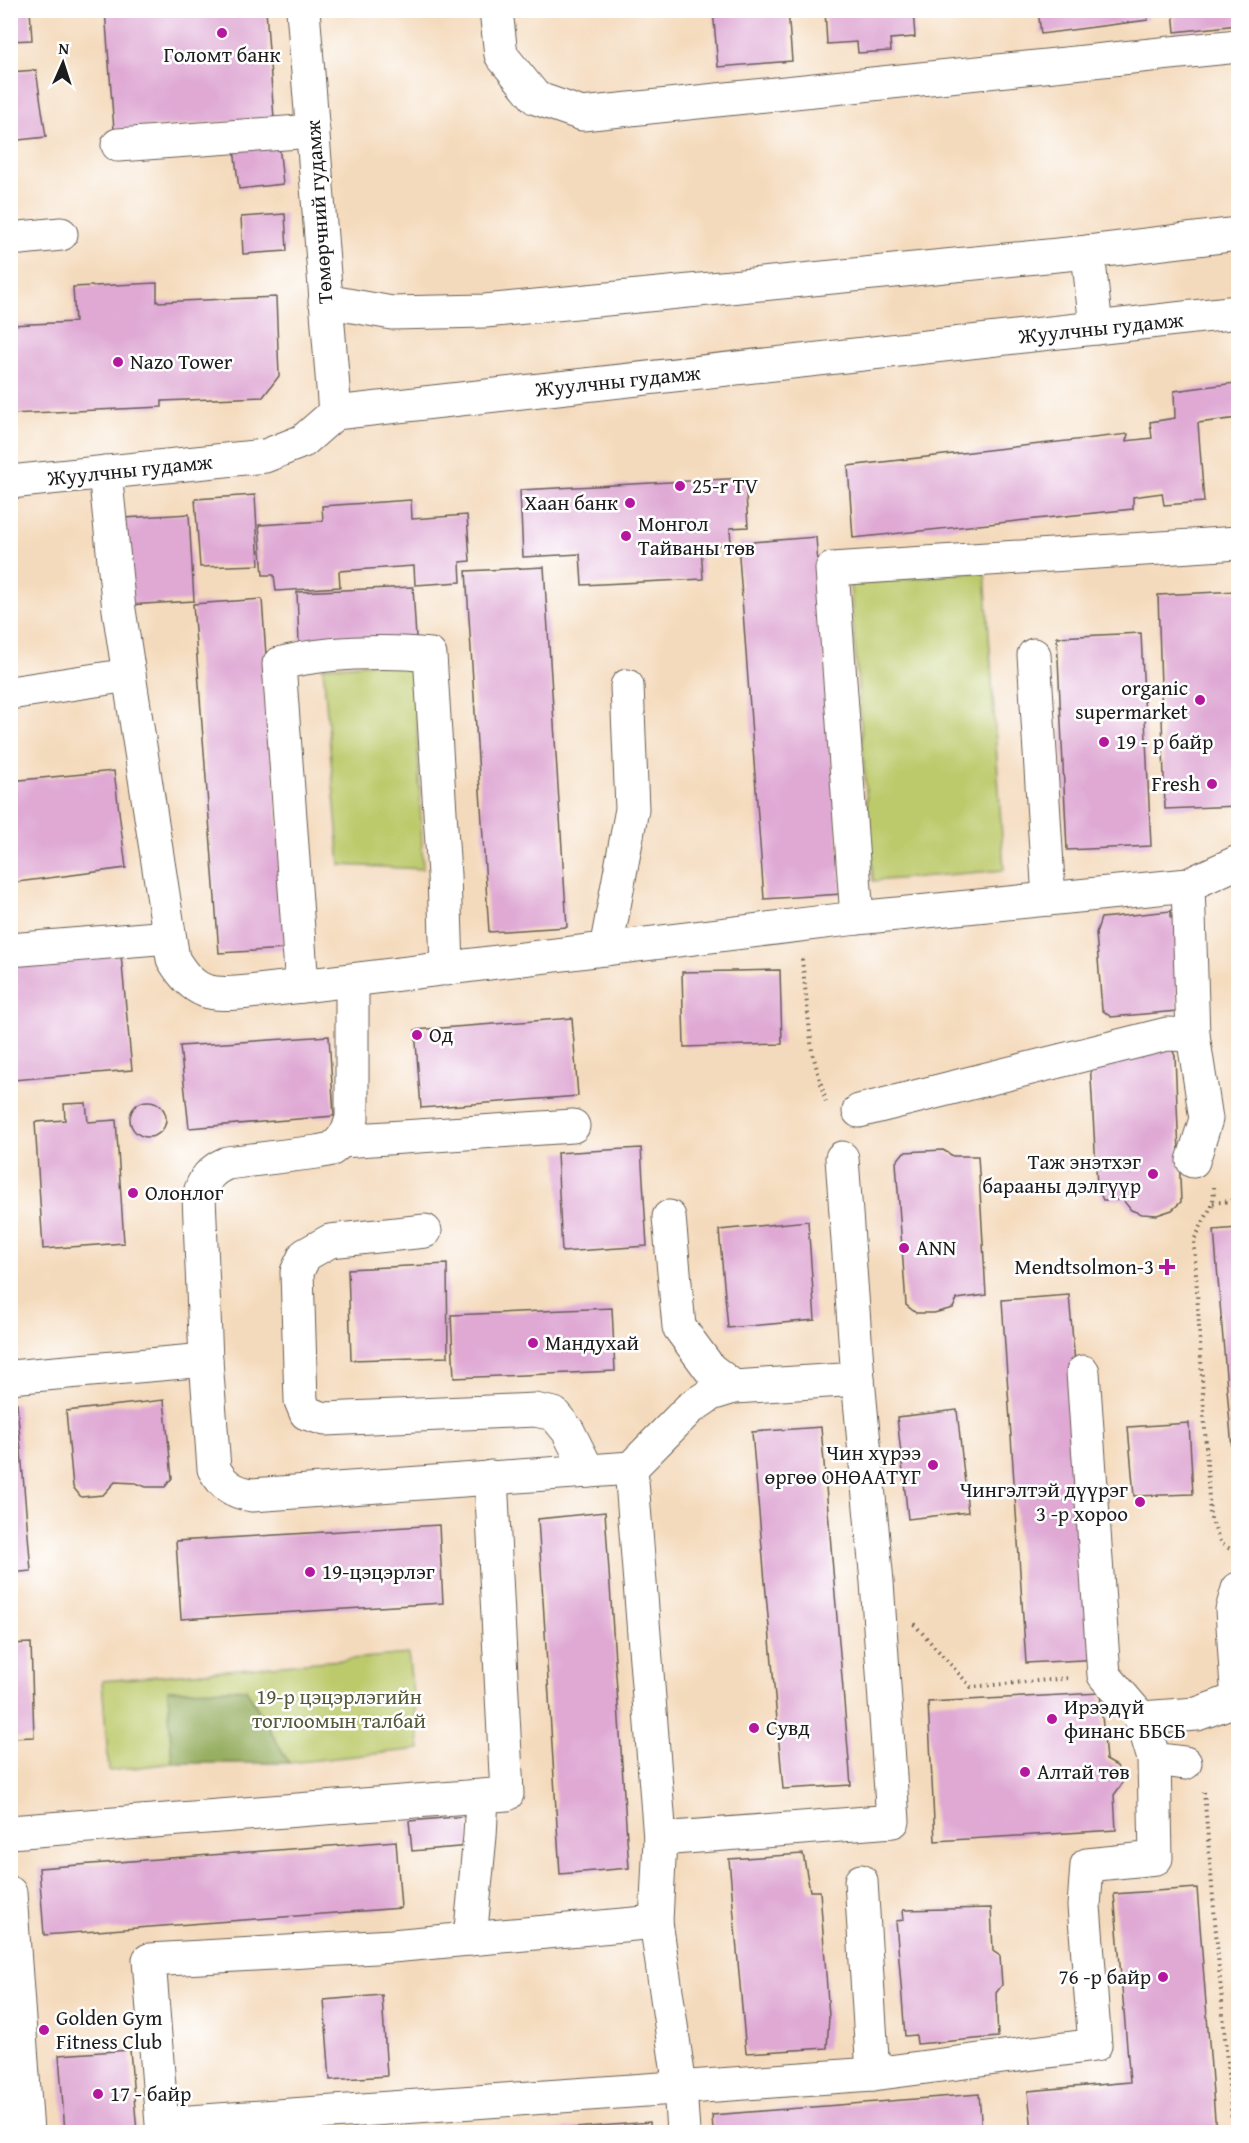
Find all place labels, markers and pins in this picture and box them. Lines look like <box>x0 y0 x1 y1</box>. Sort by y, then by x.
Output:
marker: Голомт банк <box>215 26 229 40</box>
place label: Голомт банк <box>164 39 280 70</box>
place label: Nazo Tower <box>130 346 233 377</box>
marker: Nazo Tower <box>111 355 125 369</box>
place label: 25-r TV <box>692 470 758 501</box>
marker: 25-r TV <box>673 479 687 493</box>
place label: Хаан банк <box>524 487 618 518</box>
marker: Хаан банк <box>623 496 637 510</box>
place label: Монгол Тайваны төв <box>638 508 755 563</box>
marker: Монгол Тайваны төв <box>619 529 633 543</box>
place label: organic supermarket <box>1075 672 1189 727</box>
marker: organic supermarket <box>1193 693 1207 707</box>
place label: 19 - р байр <box>1116 726 1213 757</box>
marker: 19 - р байр <box>1097 735 1111 749</box>
place label: Fresh <box>1151 768 1200 799</box>
marker: Fresh <box>1205 777 1219 791</box>
place label: Од <box>429 1019 454 1050</box>
marker: Од <box>410 1028 424 1042</box>
place label: Таж энэтхэг барааны дэлгүүр <box>982 1146 1141 1201</box>
marker: Таж энэтхэг барааны дэлгүүр <box>1146 1167 1160 1181</box>
place label: Олонлог <box>145 1177 223 1208</box>
marker: Олонлог <box>126 1186 140 1200</box>
place label: ANN <box>916 1232 956 1263</box>
marker: ANN <box>897 1241 911 1255</box>
place label: Mendtsolmon-3 <box>1015 1251 1154 1282</box>
marker: Mendtsolmon-3 <box>1158 1258 1176 1276</box>
place label: Мандухай <box>545 1327 639 1358</box>
marker: Мандухай <box>526 1336 540 1350</box>
place label: Чин хүрээ өргөө ОНӨААТҮГ <box>765 1437 921 1492</box>
marker: Чин хүрээ өргөө ОНӨААТҮГ <box>926 1458 940 1472</box>
place label: Чингэлтэй дүүрэг 3 -р хороо <box>960 1474 1128 1529</box>
marker: Чингэлтэй дүүрэг 3 -р хороо <box>1133 1495 1147 1509</box>
place label: 19-цэцэрлэг <box>322 1556 435 1587</box>
marker: 19-цэцэрлэг <box>303 1565 317 1579</box>
place label: Ирээдүй финанс ББСБ <box>1064 1691 1186 1746</box>
place label: Сувд <box>766 1712 810 1743</box>
marker: Ирээдүй финанс ББСБ <box>1045 1712 1059 1726</box>
marker: Сувд <box>747 1721 761 1735</box>
place label: Алтай төв <box>1037 1756 1130 1787</box>
marker: Алтай төв <box>1018 1765 1032 1779</box>
place label: 76 -р байр <box>1058 1961 1151 1992</box>
marker: 76 -р байр <box>1156 1970 1170 1984</box>
place label: Golden Gym Fitness Club <box>56 2002 162 2057</box>
marker: Golden Gym Fitness Club <box>37 2023 51 2037</box>
place label: 17 - байр <box>110 2078 191 2109</box>
marker: 17 - байр <box>91 2087 105 2101</box>

